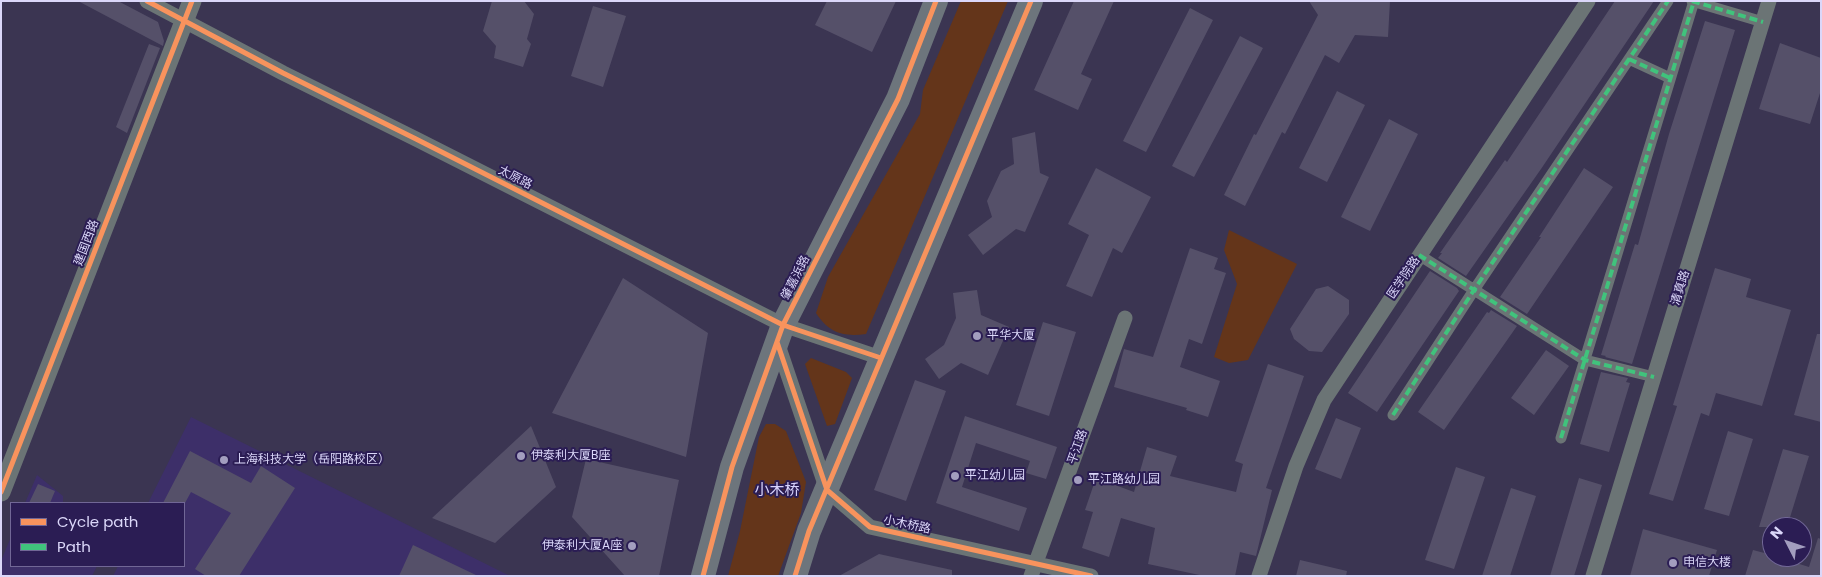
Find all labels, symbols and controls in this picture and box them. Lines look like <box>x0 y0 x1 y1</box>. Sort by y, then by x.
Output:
street label: 太原路 <box>496 163 534 193</box>
street label: 建国西路 <box>72 218 102 268</box>
street label: 肇嘉浜路 <box>779 253 813 303</box>
street label: 医学院路 <box>1385 254 1423 302</box>
street label: 清真路 <box>1669 269 1693 307</box>
place label: 平华大厦 <box>987 329 1035 343</box>
marker: 平华大厦 <box>971 330 983 342</box>
street label: 平江路 <box>1065 428 1091 466</box>
place label: 伊泰利大厦B座 <box>531 449 610 463</box>
marker: 伊泰利大厦B座 <box>515 450 527 462</box>
place label: 上海科技大学（岳阳路校区） <box>234 453 390 467</box>
marker: 上海科技大学（岳阳路校区） <box>218 454 230 466</box>
place label: 平江幼儿园 <box>965 469 1025 483</box>
marker: 平江幼儿园 <box>949 470 961 482</box>
place label: 平江路幼儿园 <box>1088 473 1160 487</box>
marker: 平江路幼儿园 <box>1072 474 1084 486</box>
district label: 小木桥 <box>755 482 799 500</box>
legend <box>10 502 185 567</box>
text: Cycle path <box>57 511 138 532</box>
street label: 小木桥路 <box>882 513 932 537</box>
north arrow <box>1762 517 1812 567</box>
text: N <box>1765 522 1787 543</box>
text: Path <box>57 536 91 557</box>
place label: 伊泰利大厦A座 <box>542 539 622 553</box>
marker: 伊泰利大厦A座 <box>626 540 638 552</box>
place label: 申信大楼 <box>1683 556 1731 570</box>
marker: 申信大楼 <box>1667 557 1679 569</box>

